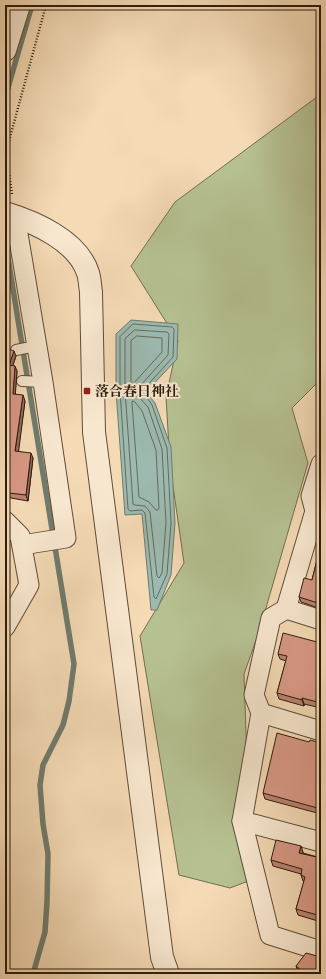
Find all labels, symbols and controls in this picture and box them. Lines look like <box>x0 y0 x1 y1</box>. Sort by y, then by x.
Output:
place label: 落合春日神社 <box>95 383 179 401</box>
marker: 落合春日神社 <box>82 386 92 396</box>

